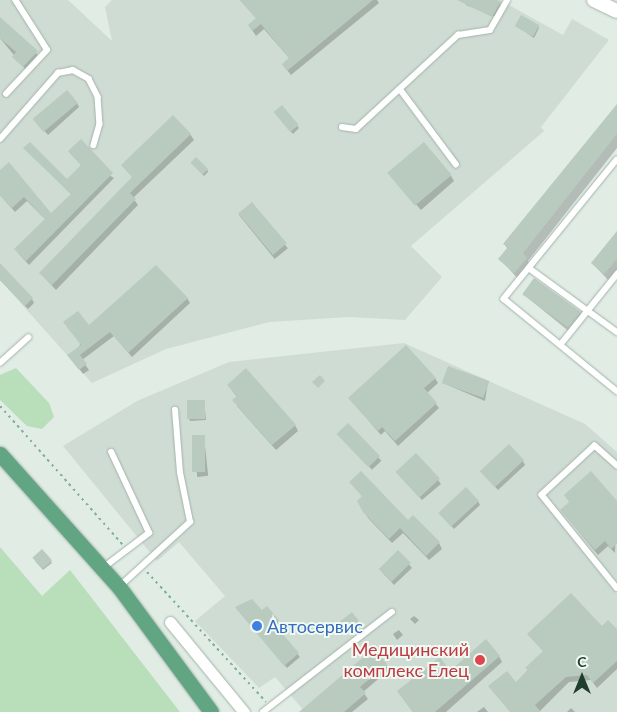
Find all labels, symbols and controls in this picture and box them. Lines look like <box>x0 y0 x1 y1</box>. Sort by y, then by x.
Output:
place label: Автосервис <box>267 615 363 637</box>
marker: Автосервис <box>251 620 263 632</box>
place label: Медицинский комплекс Елец <box>344 639 469 682</box>
north arrow <box>557 652 607 702</box>
marker: Медицинский комплекс Елец <box>473 653 487 667</box>
text: С <box>577 653 587 670</box>

